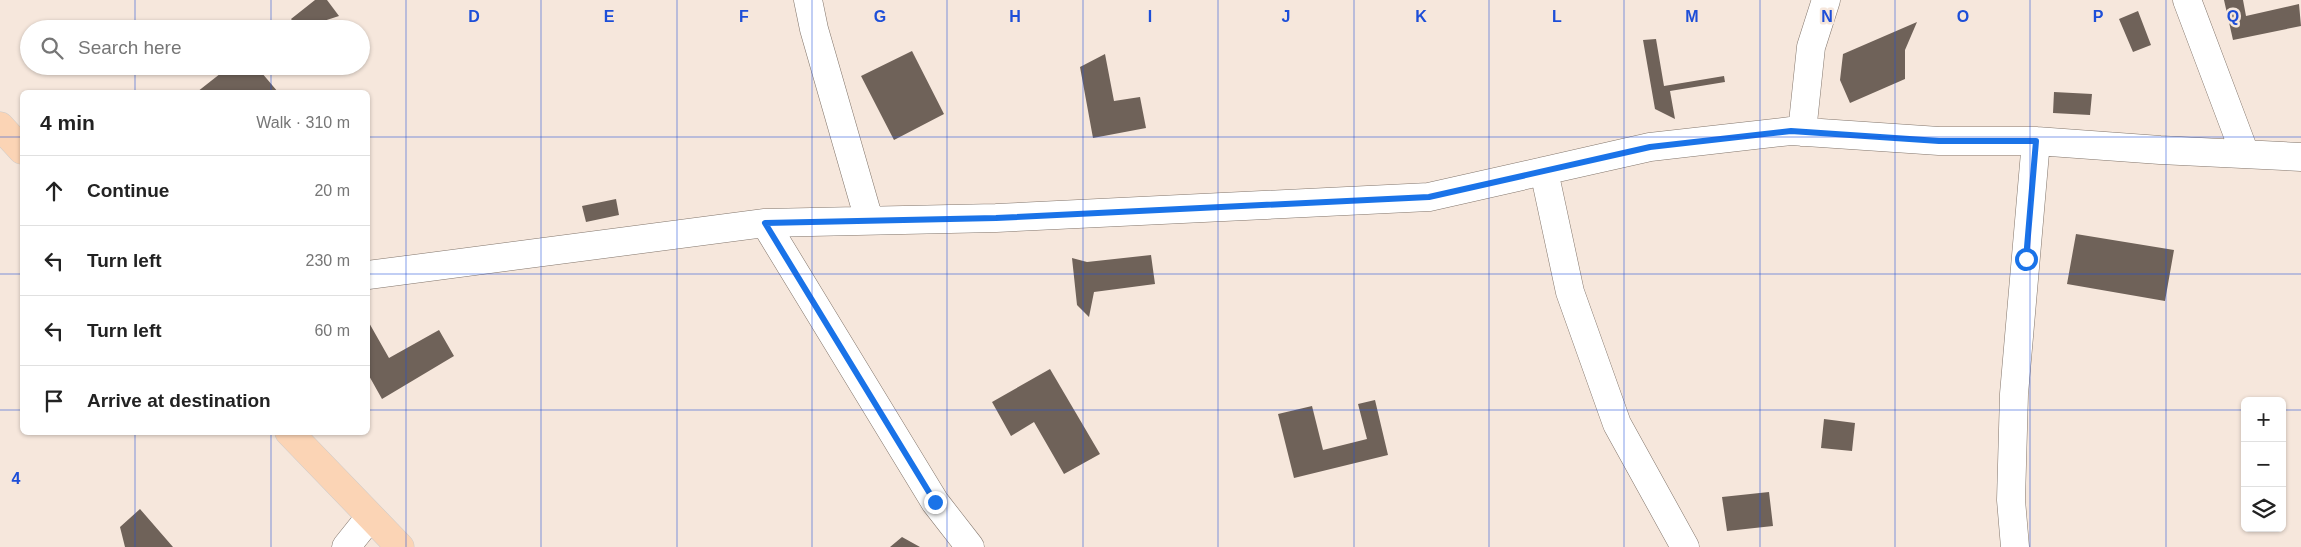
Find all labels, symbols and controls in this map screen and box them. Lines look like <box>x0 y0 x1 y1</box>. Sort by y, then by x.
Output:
text: D <box>468 8 480 25</box>
text: E <box>604 8 615 25</box>
text: F <box>739 8 749 25</box>
text: G <box>874 8 886 25</box>
text: H <box>1009 8 1021 25</box>
text: I <box>1148 8 1152 25</box>
text: J <box>1282 8 1290 25</box>
text: K <box>1415 8 1427 25</box>
text: L <box>1552 8 1562 25</box>
text: M <box>1685 8 1699 25</box>
text: N <box>1821 8 1833 25</box>
text: O <box>1957 8 1969 25</box>
text: P <box>2093 8 2104 25</box>
text: Q <box>2227 8 2239 25</box>
search box <box>20 20 370 75</box>
icon: search <box>38 34 66 62</box>
text: Search here <box>78 37 182 58</box>
text: 4 min <box>40 111 95 134</box>
text: Walk · 310 m <box>256 114 350 131</box>
icon: ahead <box>40 177 68 205</box>
text: Continue <box>87 180 169 201</box>
text: 20 m <box>314 182 350 199</box>
icon: left <box>40 247 68 275</box>
route start <box>2015 248 2038 271</box>
text: Turn left <box>87 250 162 271</box>
text: 230 m <box>306 252 350 269</box>
icon: left <box>40 317 68 345</box>
text: Turn left <box>87 320 162 341</box>
text: 60 m <box>314 322 350 339</box>
icon: arrive <box>40 387 68 415</box>
text: Arrive at destination <box>87 390 271 411</box>
map controls <box>2241 397 2286 532</box>
button: + <box>2241 397 2286 442</box>
button: − <box>2241 442 2286 487</box>
text: 4 <box>12 470 21 487</box>
button: layers <box>2241 487 2286 532</box>
route end <box>924 491 947 514</box>

